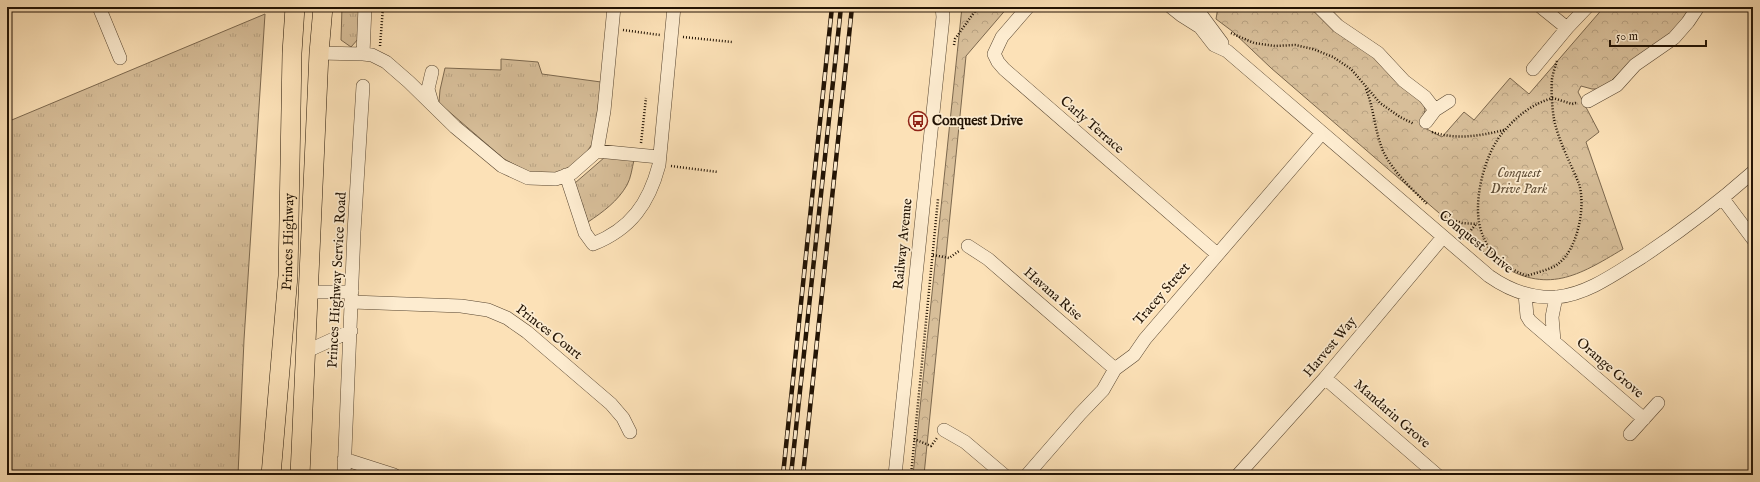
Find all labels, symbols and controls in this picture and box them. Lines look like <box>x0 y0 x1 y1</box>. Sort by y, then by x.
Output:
scale bar <box>1610 22 1706 48</box>
text: 50 m <box>1616 29 1638 44</box>
street label: Carly Terrace <box>1056 92 1128 158</box>
bus stop icon: Conquest Drive <box>907 110 929 132</box>
place label: Conquest Drive <box>932 112 1024 130</box>
park label: Conquest Drive Park <box>1491 164 1548 198</box>
street label: Princes Highway Service Road <box>323 191 351 368</box>
street label: Princes Highway <box>278 193 298 291</box>
street label: Railway Avenue <box>889 197 917 291</box>
street label: Conquest Drive <box>1435 206 1517 278</box>
street label: Tracey Street <box>1130 259 1194 329</box>
street label: Havana Rise <box>1020 263 1087 325</box>
street label: Princes Court <box>512 300 586 364</box>
street label: Harvest Way <box>1299 313 1361 381</box>
street label: Orange Grove <box>1573 334 1648 403</box>
street label: Mandarin Grove <box>1350 376 1434 453</box>

